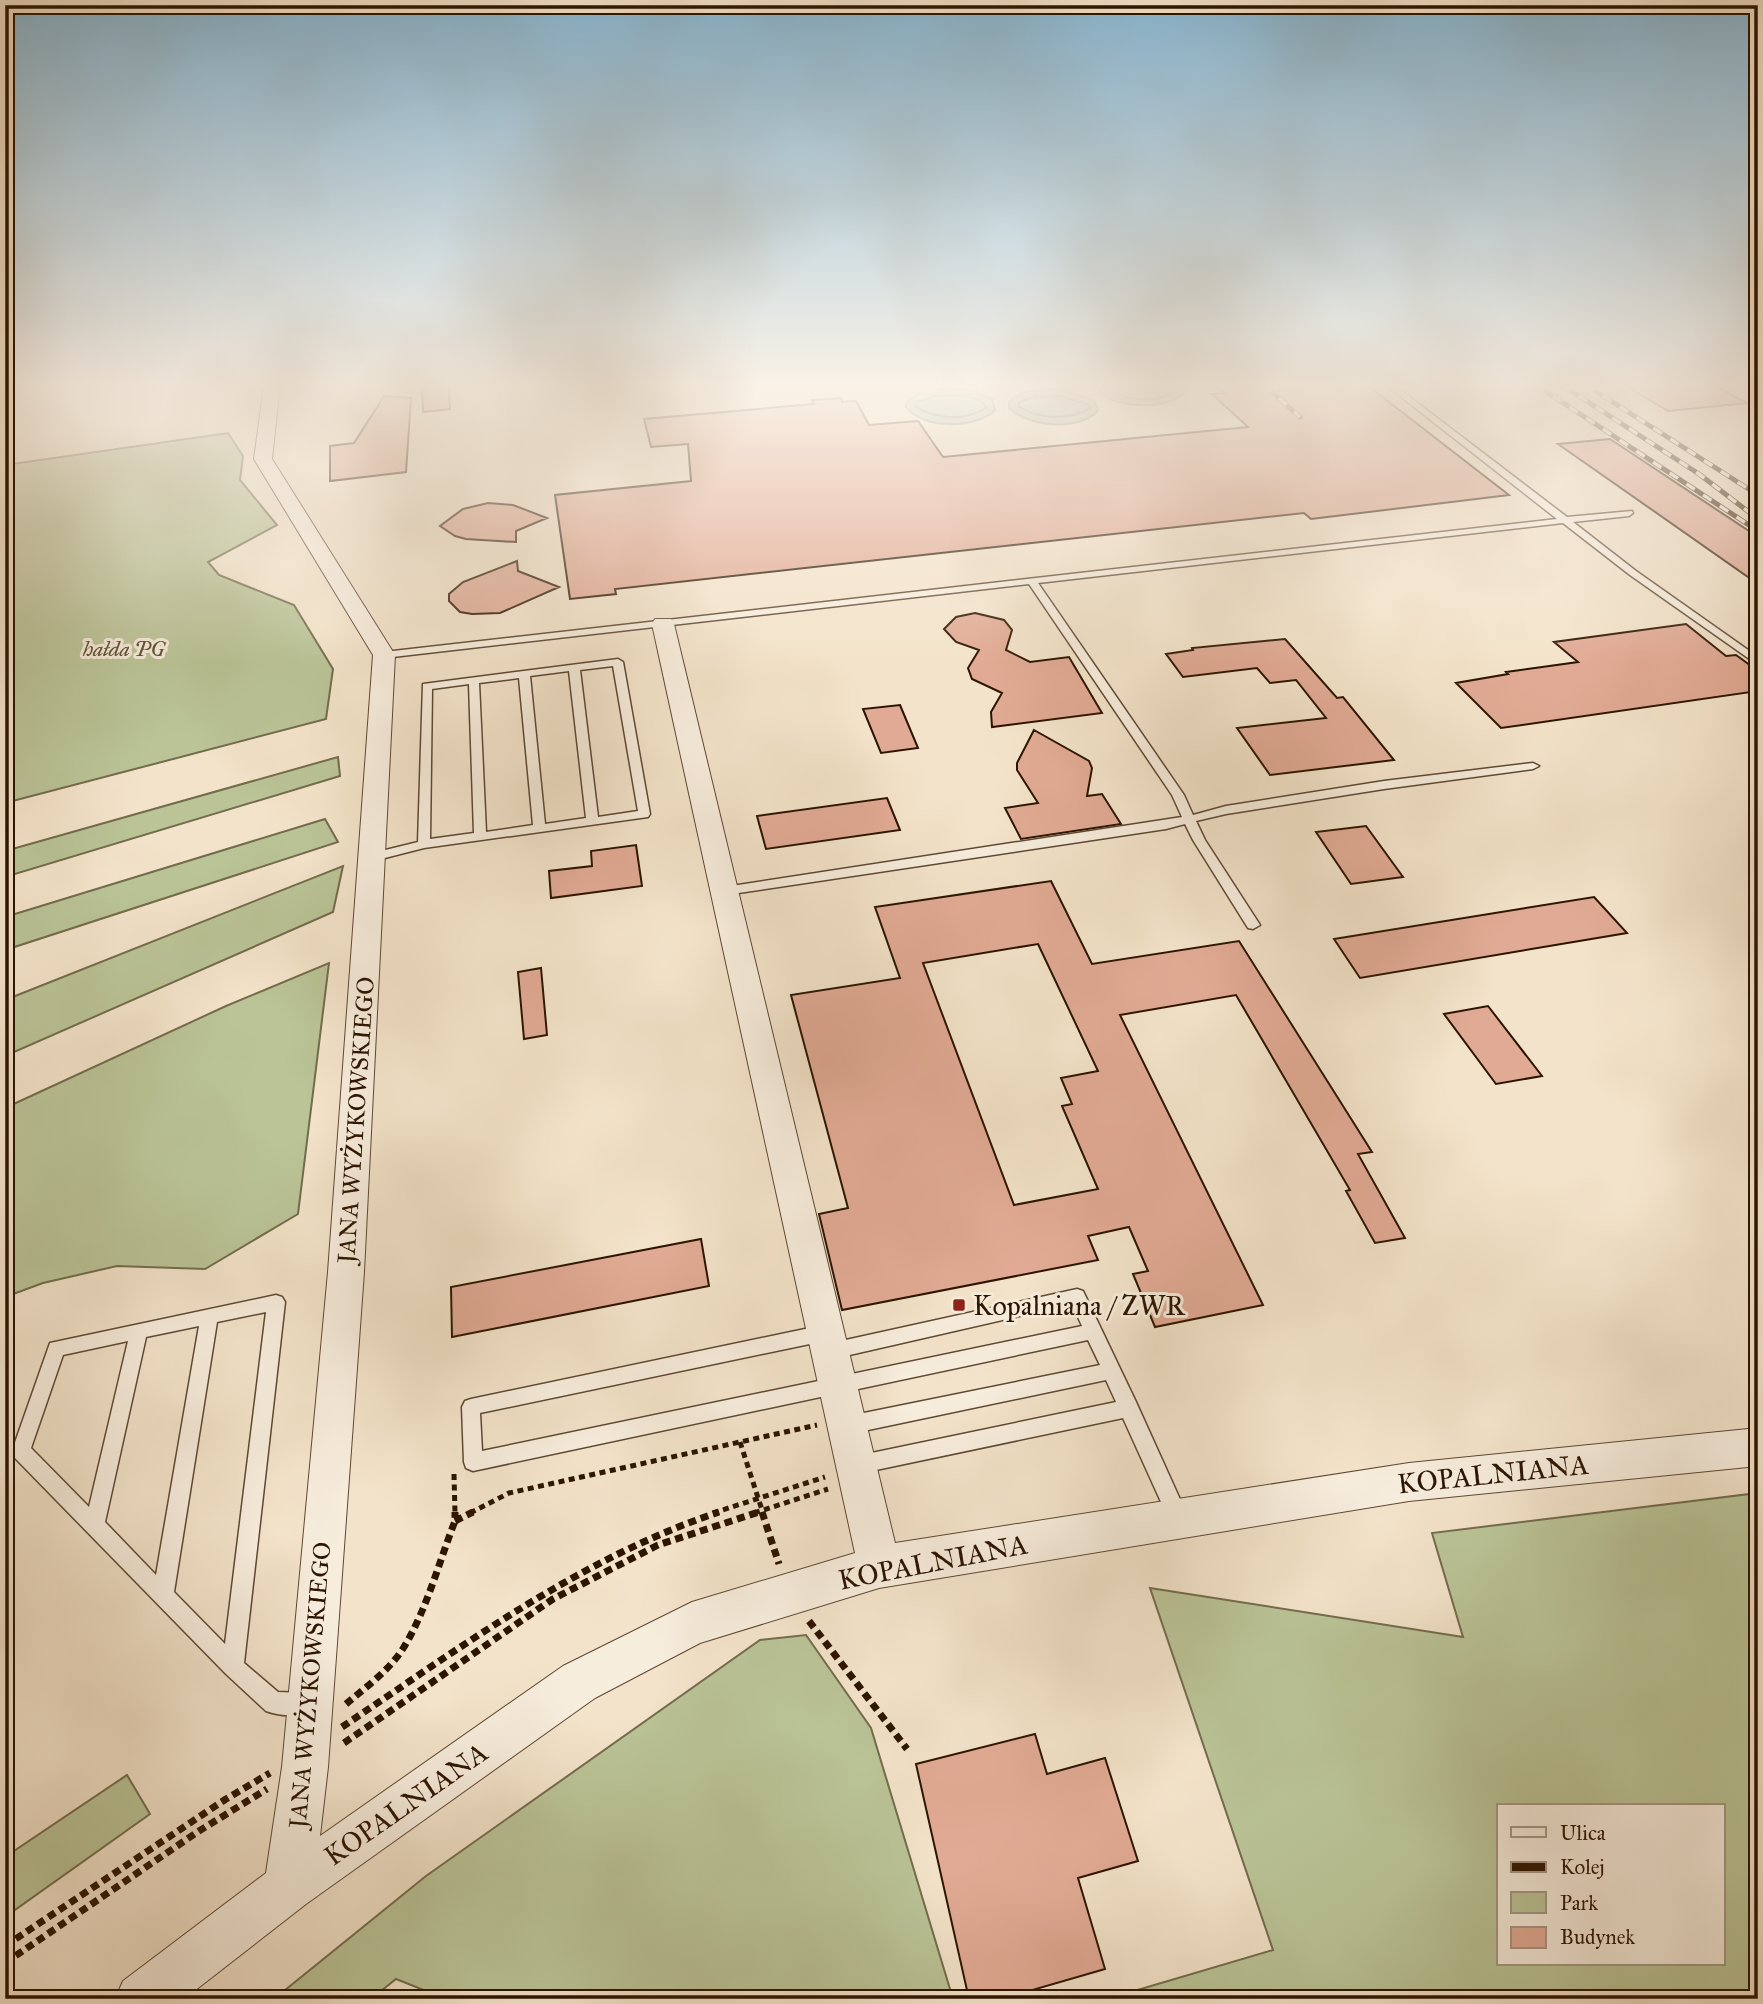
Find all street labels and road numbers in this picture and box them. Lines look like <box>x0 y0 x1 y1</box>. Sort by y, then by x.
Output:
street label: JANA WYŻYKOWSKIEGO <box>331 976 381 1267</box>
street label: KOPALNIANA <box>1396 1447 1590 1501</box>
street label: KOPALNIANA <box>835 1526 1031 1597</box>
street label: JANA WYŻYKOWSKIEGO <box>282 1541 337 1832</box>
street label: KOPALNIANA <box>317 1735 495 1873</box>

